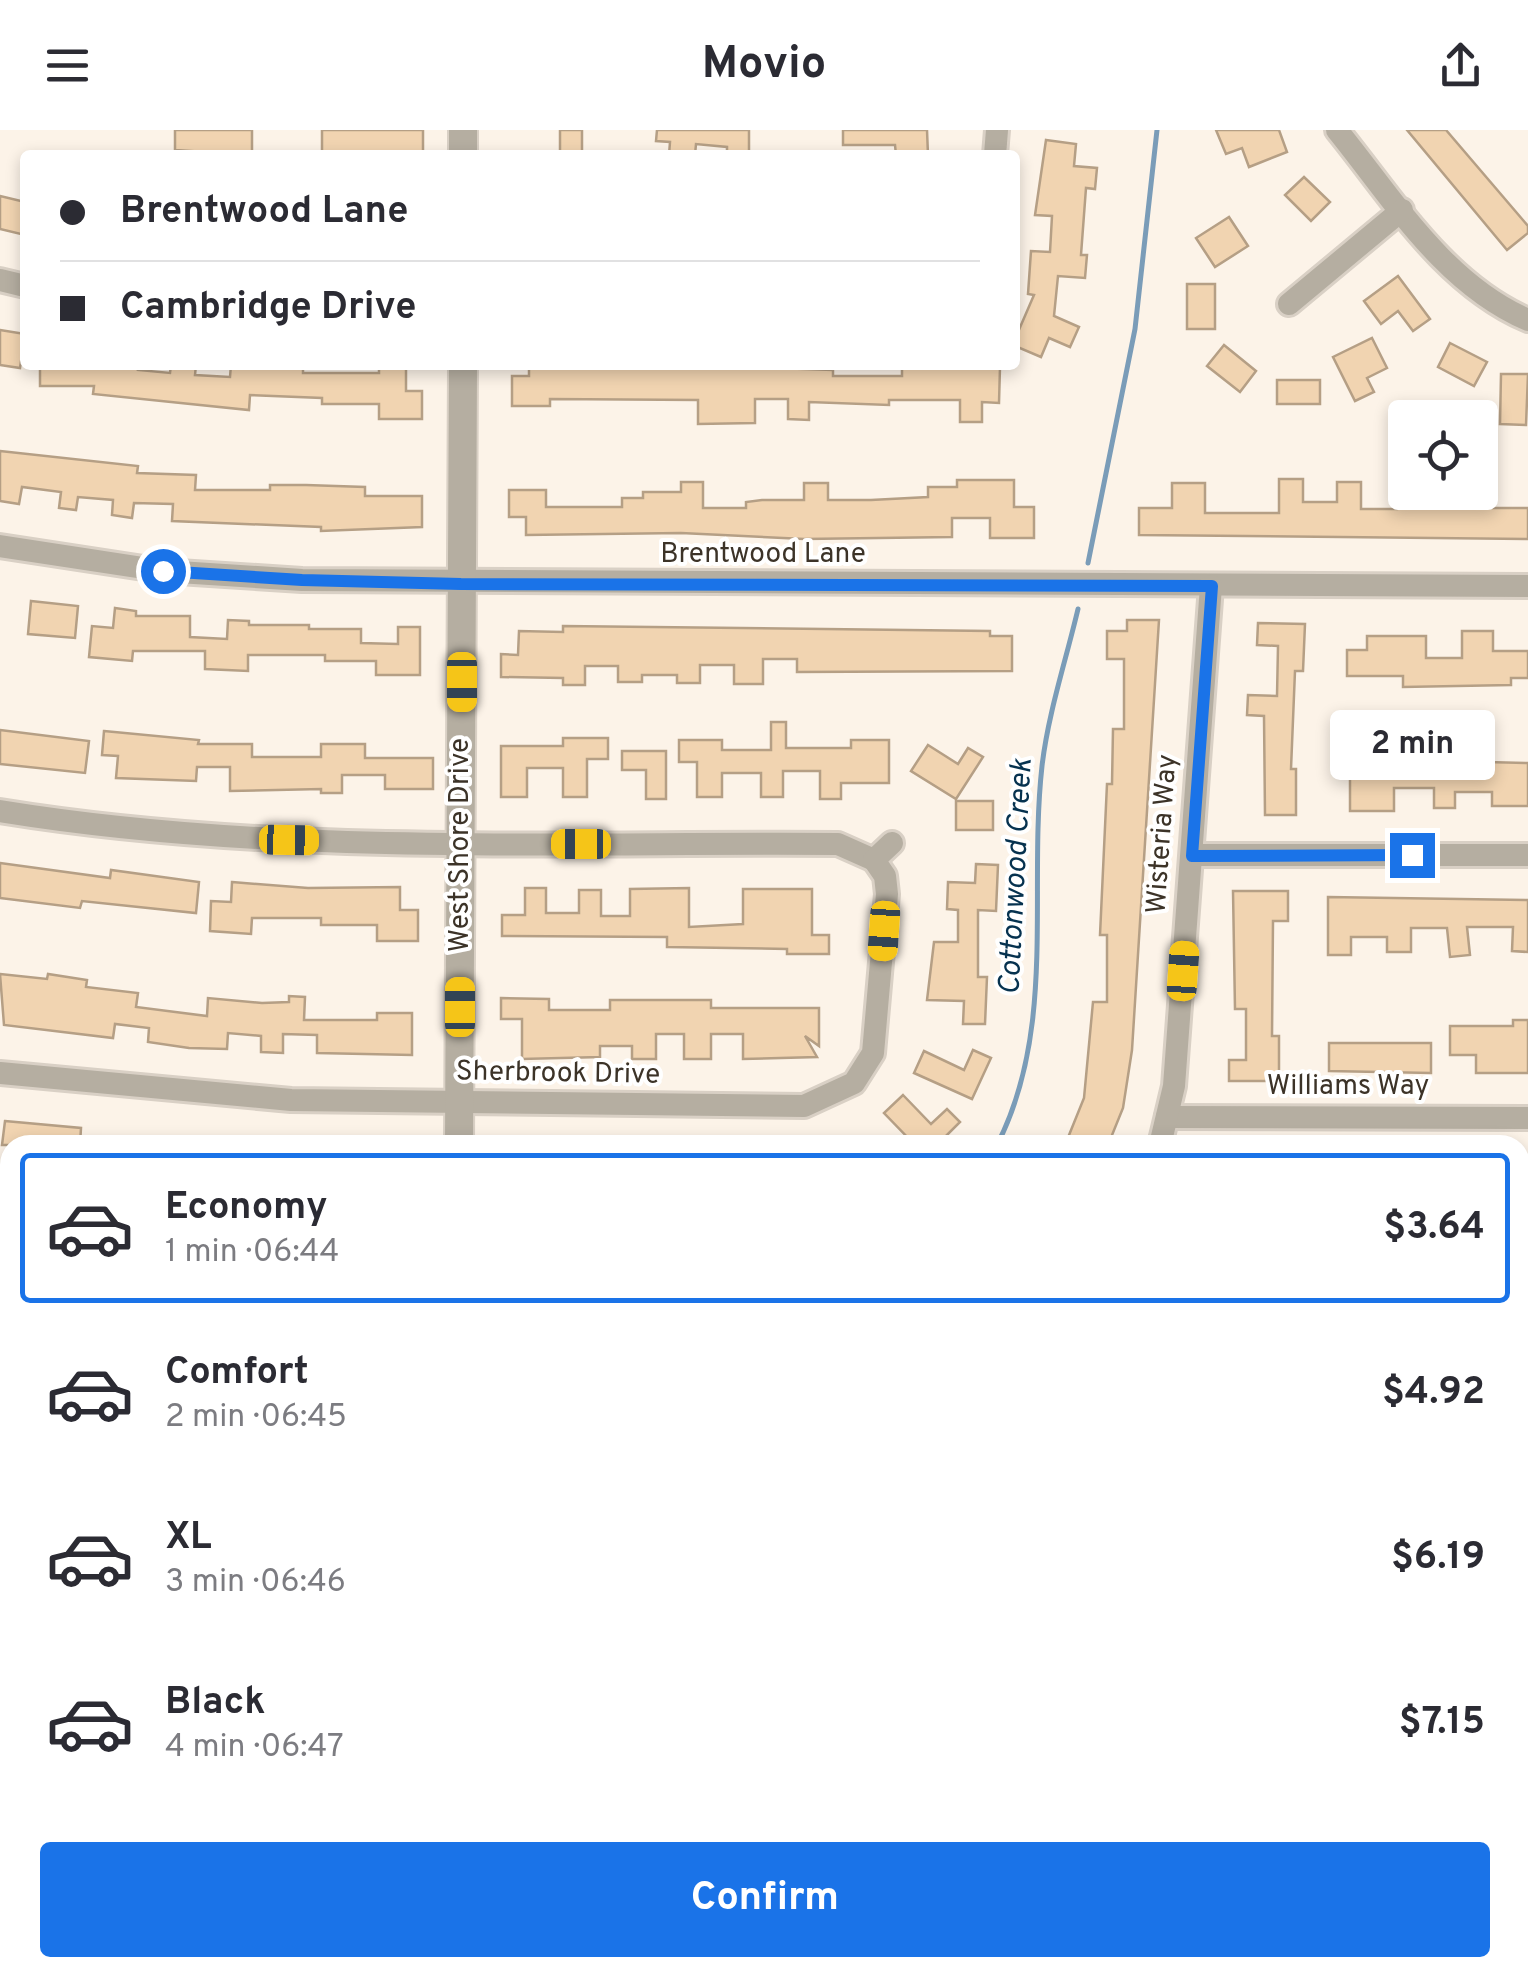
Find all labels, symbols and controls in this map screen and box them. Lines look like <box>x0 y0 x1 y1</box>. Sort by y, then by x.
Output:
text: Movio <box>702 37 826 94</box>
icon: menu <box>40 38 95 93</box>
icon: share <box>1433 38 1488 93</box>
text: Brentwood Lane <box>120 188 408 237</box>
text: Cambridge Drive <box>120 284 416 333</box>
map controls <box>1388 400 1498 510</box>
button: locate <box>1388 400 1498 510</box>
street label: Brentwood Lane <box>660 537 866 573</box>
route start <box>141 549 186 594</box>
car <box>447 652 477 712</box>
callout: 2 min <box>1330 710 1494 780</box>
text: 2 min <box>1371 725 1454 765</box>
street label: West Shore Drive <box>443 738 479 952</box>
street label: Wisteria Way <box>1139 753 1187 915</box>
water label: Cottonwood Creek <box>992 757 1042 996</box>
car <box>259 824 319 856</box>
car <box>551 829 611 859</box>
route end <box>1390 833 1435 878</box>
car <box>867 900 901 962</box>
car <box>1166 940 1200 1002</box>
car <box>445 977 475 1037</box>
street label: Sherbrook Drive <box>456 1054 660 1094</box>
street label: Williams Way <box>1267 1069 1429 1105</box>
icon: car <box>45 1183 135 1273</box>
text: Economy <box>165 1184 327 1233</box>
text: $3.64 <box>1383 1204 1485 1253</box>
text: 1 min · 06:44 <box>165 1233 339 1273</box>
icon: car <box>45 1348 135 1438</box>
text: Comfort <box>165 1349 309 1398</box>
text: $4.92 <box>1382 1369 1485 1418</box>
text: 2 min · 06:45 <box>165 1398 347 1438</box>
icon: car <box>45 1513 135 1603</box>
text: XL <box>165 1514 212 1563</box>
text: $6.19 <box>1391 1534 1485 1583</box>
text: 3 min · 06:46 <box>165 1563 346 1603</box>
icon: car <box>45 1678 135 1768</box>
text: Black <box>165 1679 265 1728</box>
text: $7.15 <box>1399 1699 1485 1748</box>
text: 4 min · 06:47 <box>165 1728 344 1768</box>
button: Confirm <box>40 1842 1490 1957</box>

